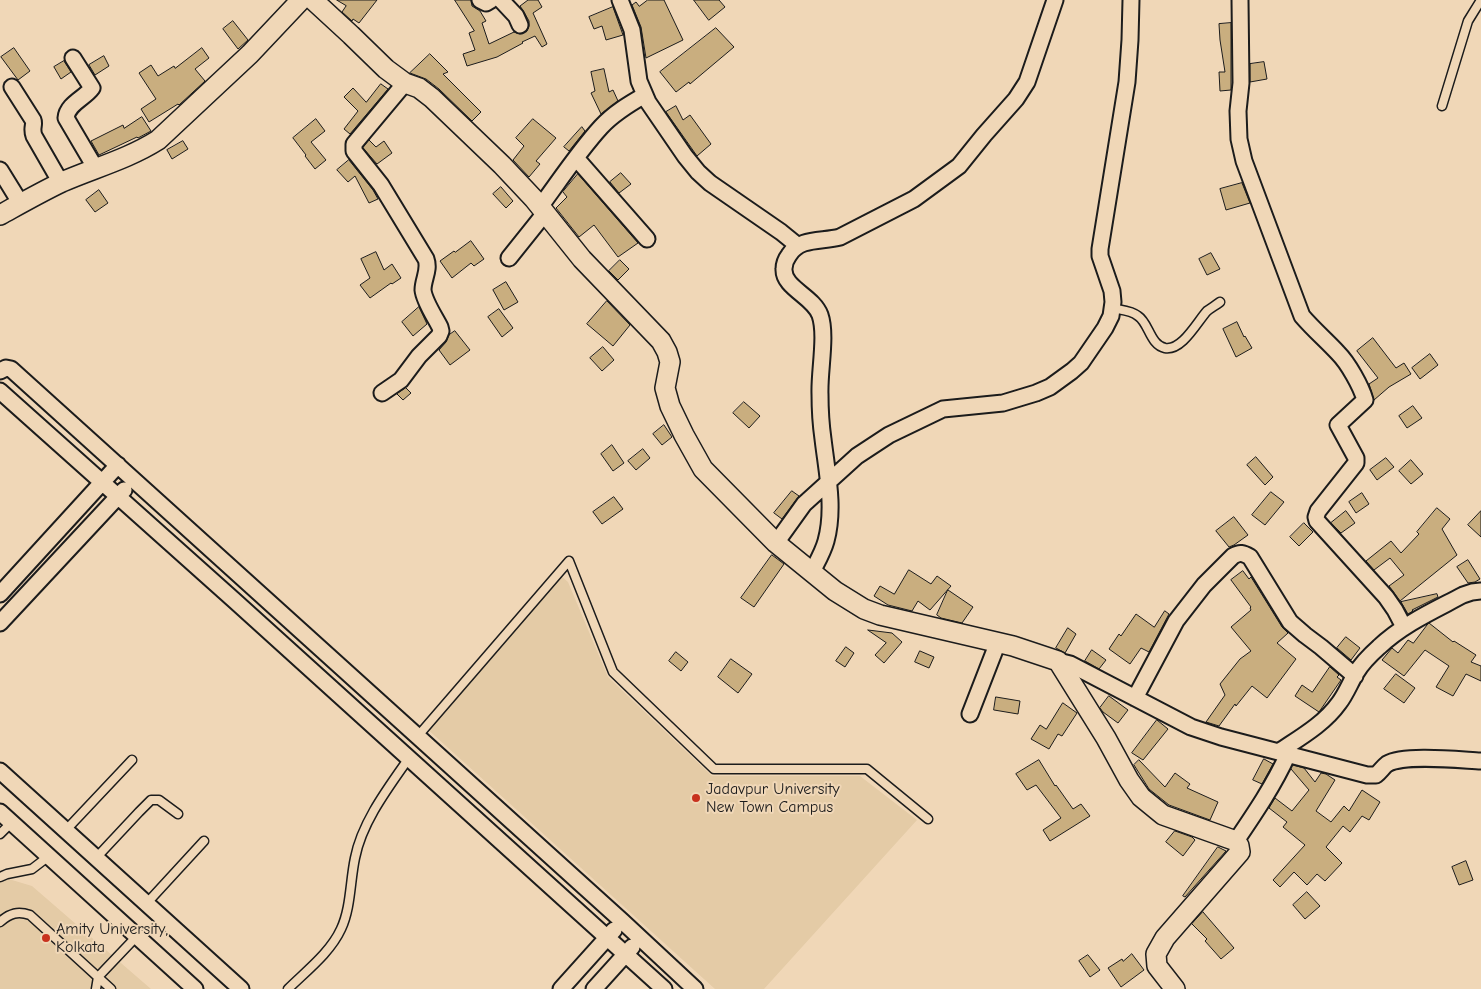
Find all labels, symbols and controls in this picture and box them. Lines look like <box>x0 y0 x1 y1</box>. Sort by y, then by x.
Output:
place label: Jadavpur University New Town Campus <box>706 779 840 817</box>
marker: Jadavpur University New Town Campus <box>690 792 702 804</box>
place label: Amity University, Kolkata <box>56 919 168 957</box>
marker: Amity University, Kolkata <box>40 932 52 944</box>

